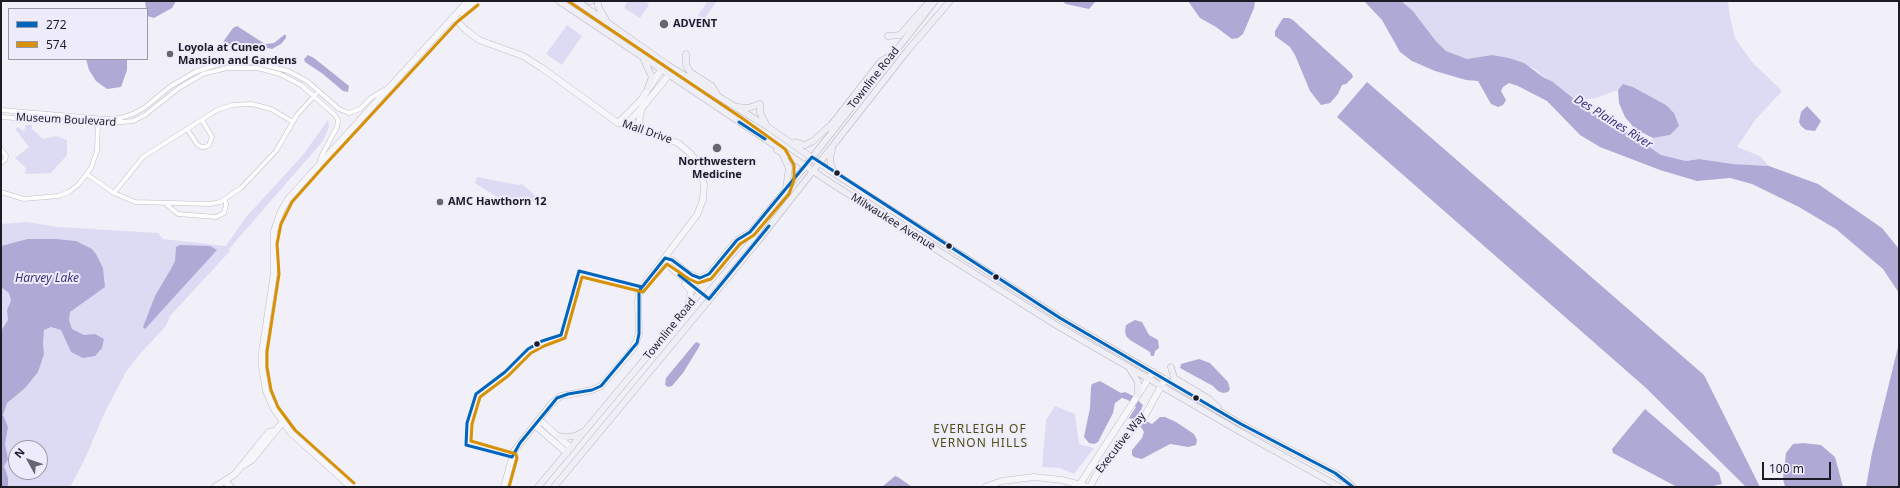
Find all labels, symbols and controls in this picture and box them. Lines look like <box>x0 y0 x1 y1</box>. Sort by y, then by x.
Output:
legend <box>8 8 148 60</box>
text: 272 <box>46 16 67 33</box>
place label: ADVENT <box>673 17 717 31</box>
marker: ADVENT <box>658 18 670 30</box>
text: 574 <box>46 36 67 53</box>
place label: Loyola at Cuneo Mansion and Gardens <box>178 41 297 67</box>
street label: Townline Road <box>846 44 902 112</box>
marker: Loyola at Cuneo Mansion and Gardens <box>165 49 175 59</box>
water label: Des Plaines River <box>1571 92 1655 152</box>
street label: Museum Boulevard <box>15 111 117 129</box>
street label: Mall Drive <box>620 117 674 147</box>
marker: Northwestern Medicine <box>711 142 723 154</box>
place label: Northwestern Medicine <box>678 155 756 181</box>
unlabelled marker <box>832 168 842 178</box>
street label: Milwaukee Avenue <box>848 191 938 253</box>
place label: AMC Hawthorn 12 <box>448 195 547 209</box>
marker: AMC Hawthorn 12 <box>435 197 445 207</box>
unlabelled marker <box>944 241 954 251</box>
water label: Harvey Lake <box>15 272 79 286</box>
unlabelled marker <box>991 272 1001 282</box>
street label: Townline Road <box>641 296 699 362</box>
unlabelled marker <box>532 339 542 349</box>
unlabelled marker <box>1191 393 1201 403</box>
street label: Executive Way <box>1093 410 1149 476</box>
district label: EVERLEIGH OF VERNON HILLS <box>932 423 1028 451</box>
north arrow <box>8 440 48 480</box>
text: N <box>11 444 28 461</box>
scale bar <box>1764 454 1833 480</box>
text: 100 m <box>1769 460 1804 477</box>

